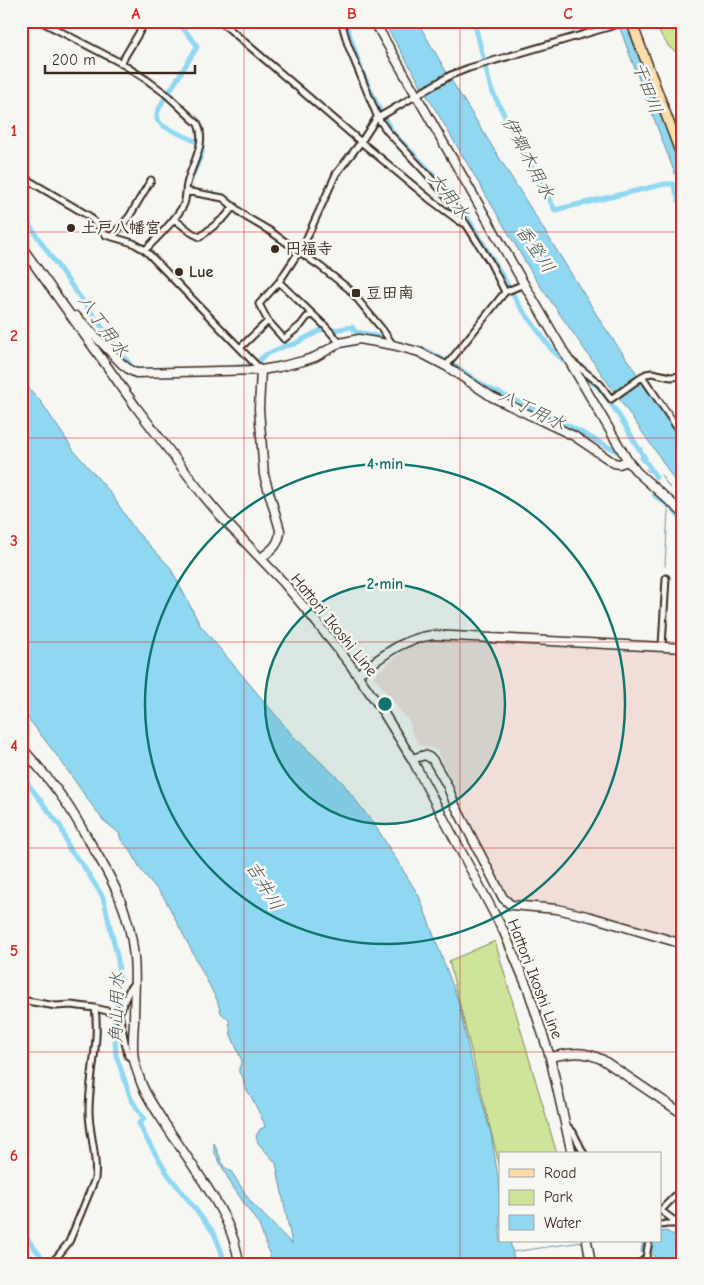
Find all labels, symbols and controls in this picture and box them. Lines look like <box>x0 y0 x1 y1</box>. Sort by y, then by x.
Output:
text: A <box>132 5 141 23</box>
text: B <box>347 5 357 23</box>
text: C <box>563 5 573 23</box>
scale bar <box>45 42 195 74</box>
text: 200 m <box>52 51 96 69</box>
water label: 干田川 <box>628 59 666 117</box>
water label: 伊郷木用水 <box>498 113 558 203</box>
text: 1 <box>11 122 17 140</box>
water label: 大用水 <box>424 168 474 224</box>
place label: 土戸八幡宮 <box>81 219 161 237</box>
water label: 香登川 <box>511 221 559 277</box>
marker: 土戸八幡宮 <box>65 222 77 234</box>
place label: 円福寺 <box>285 240 333 258</box>
marker: 円福寺 <box>269 243 281 255</box>
place label: Lue <box>189 263 213 281</box>
marker: Lue <box>173 266 185 278</box>
place label: 豆田南 <box>366 284 414 302</box>
marker: 豆田南 <box>350 287 362 299</box>
water label: 八丁用水 <box>73 291 133 361</box>
text: 2 <box>10 327 18 345</box>
water label: 八丁用水 <box>495 385 569 435</box>
text: 4 min <box>367 455 403 473</box>
text: 3 <box>10 532 18 550</box>
street label: Hattori Ikoshi Line <box>287 570 381 680</box>
text: 2 min <box>367 575 403 593</box>
centre of rings <box>376 695 394 713</box>
text: 4 <box>10 737 18 755</box>
water label: 吉井川 <box>241 857 287 915</box>
street label: Hattori Ikoshi Line <box>504 916 566 1042</box>
text: 5 <box>10 942 18 960</box>
water label: 角山用水 <box>106 972 128 1044</box>
text: 6 <box>10 1147 18 1165</box>
legend <box>499 1152 662 1242</box>
text: Road <box>544 1164 576 1182</box>
text: Park <box>544 1188 573 1206</box>
text: Water <box>544 1214 581 1232</box>

